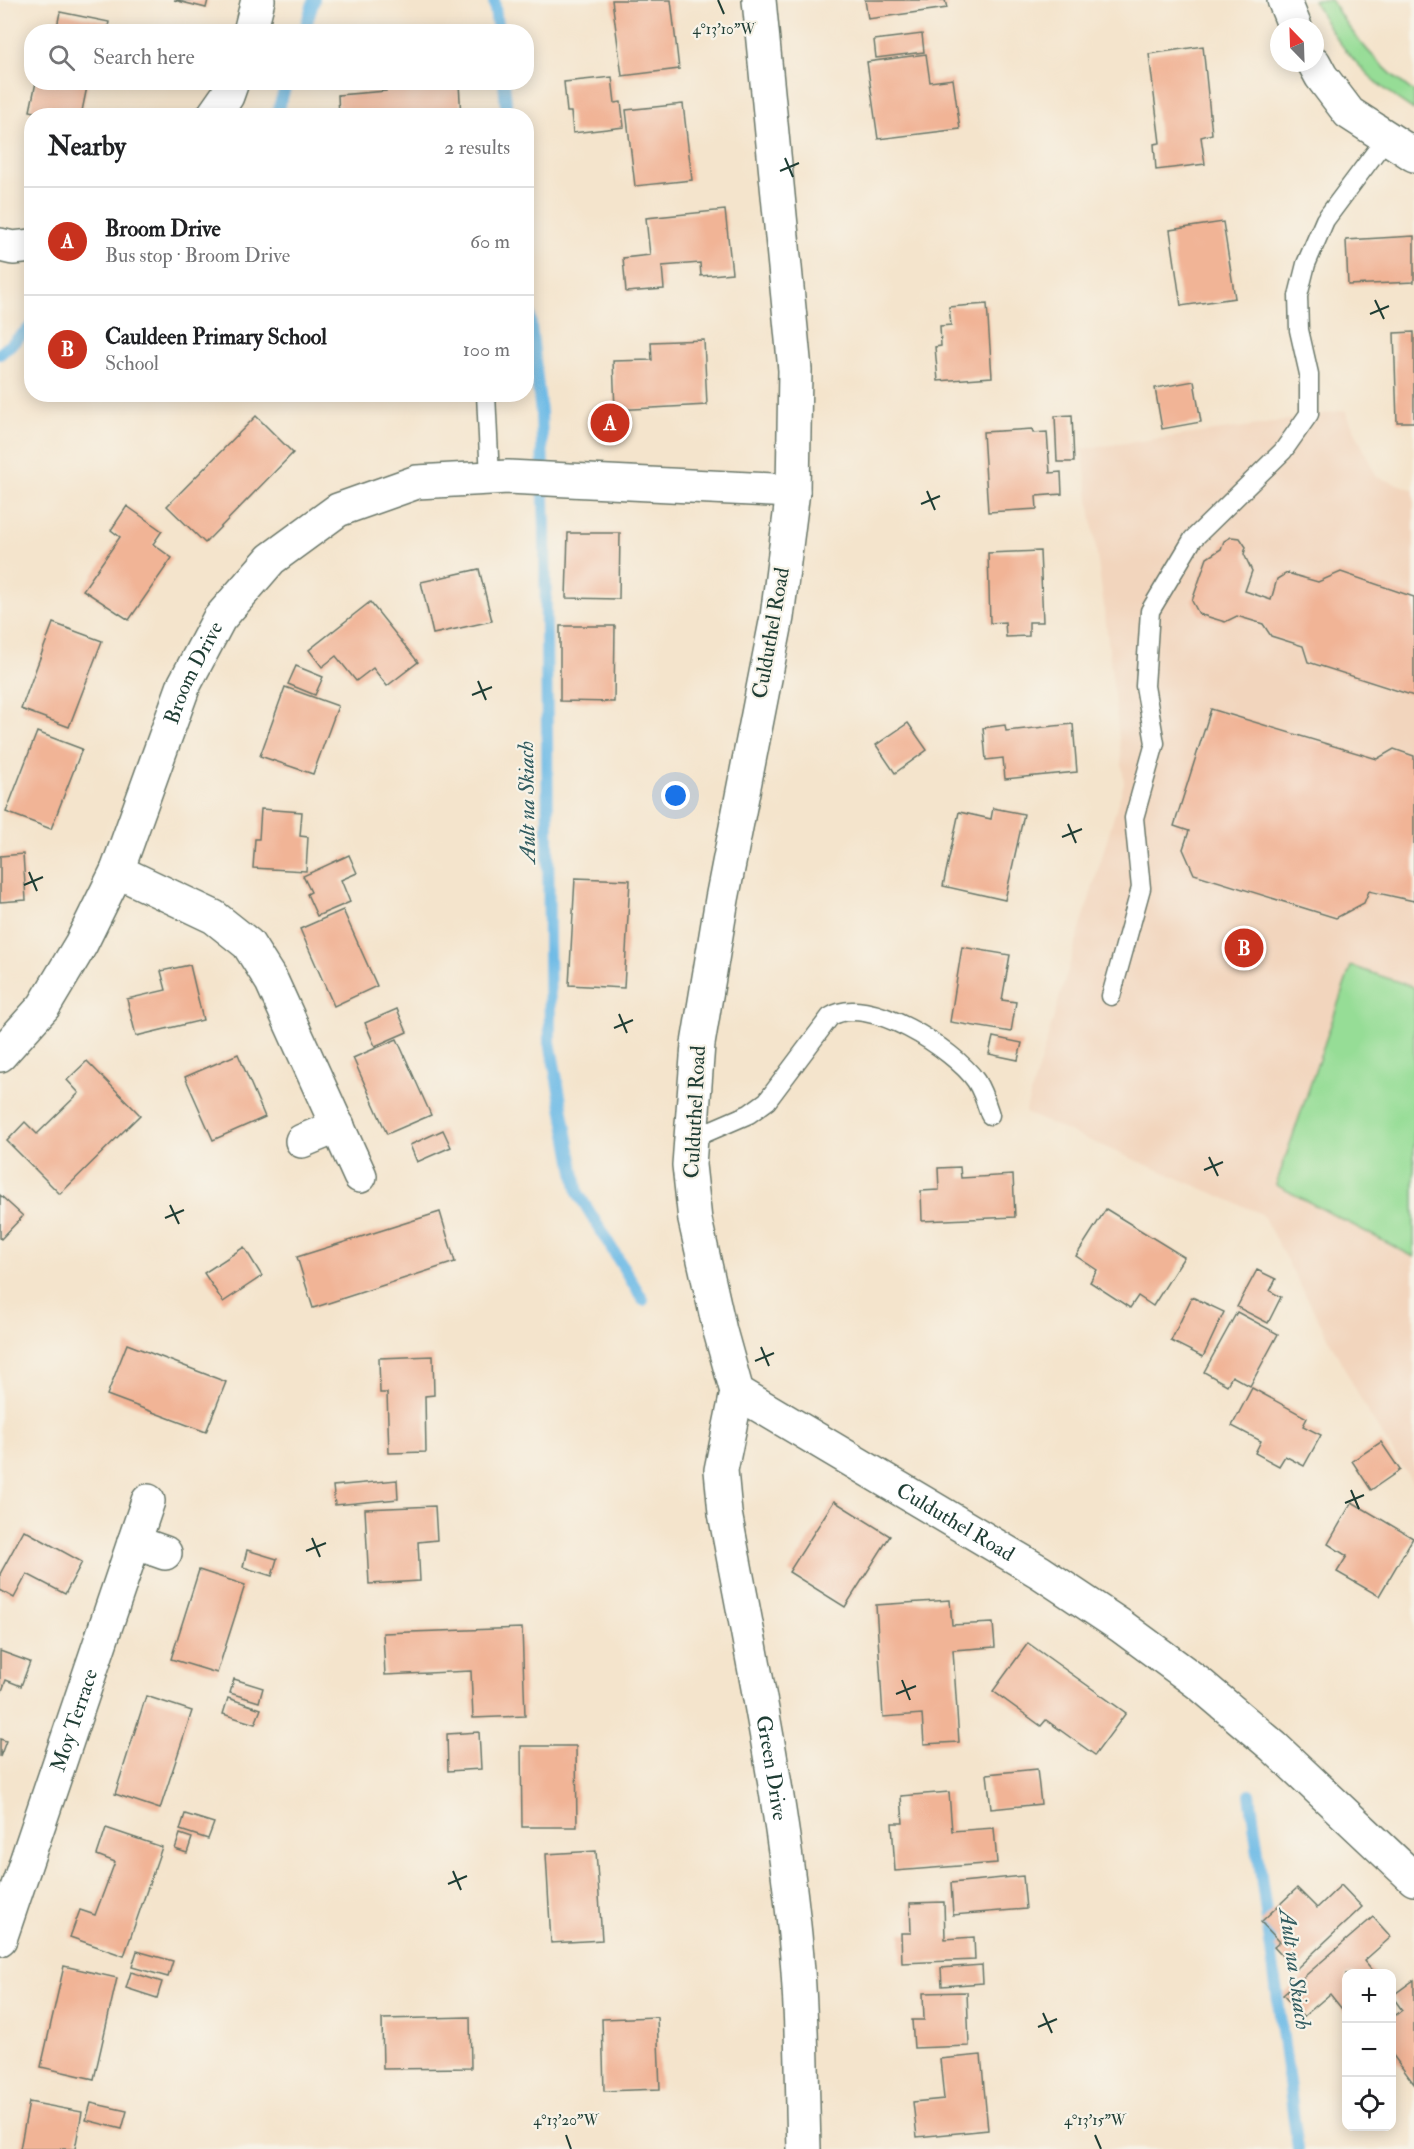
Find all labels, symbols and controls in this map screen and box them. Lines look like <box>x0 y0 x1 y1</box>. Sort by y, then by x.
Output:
north arrow <box>1270 18 1324 72</box>
text: 4°13'10"W <box>692 20 756 39</box>
search box <box>24 24 534 90</box>
icon: search <box>45 41 78 74</box>
text: Search here <box>93 43 195 71</box>
text: Nearby <box>48 131 126 163</box>
text: 2 results <box>444 135 510 160</box>
text: Broom Drive <box>105 215 221 243</box>
text: A <box>61 229 74 254</box>
text: 60 m <box>470 229 510 254</box>
text: Bus stop · Broom Drive <box>105 243 290 268</box>
text: Cauldeen Primary School <box>105 323 327 351</box>
text: B <box>61 337 74 362</box>
text: 100 m <box>463 337 510 362</box>
text: School <box>105 351 159 376</box>
pin: A <box>590 400 630 446</box>
street label: Culduthel Road <box>746 565 796 701</box>
street label: Broom Drive <box>158 617 229 728</box>
water label: Ault na Skiach <box>512 741 542 865</box>
your location <box>661 781 690 810</box>
pin: B <box>1224 926 1264 970</box>
street label: Culduthel Road <box>678 1044 712 1179</box>
street label: Culduthel Road <box>892 1476 1020 1568</box>
street label: Moy Terrace <box>44 1665 104 1775</box>
street label: Green Drive <box>750 1713 794 1823</box>
water label: Ault na Skiach <box>1272 1905 1317 2032</box>
map controls <box>1342 1969 1396 2131</box>
button: + <box>1342 1969 1396 2023</box>
button: − <box>1342 2023 1396 2077</box>
button: locate <box>1342 2077 1396 2131</box>
text: 4°13'20"W <box>533 2111 599 2130</box>
text: 4°13'15"W <box>1064 2111 1127 2130</box>

